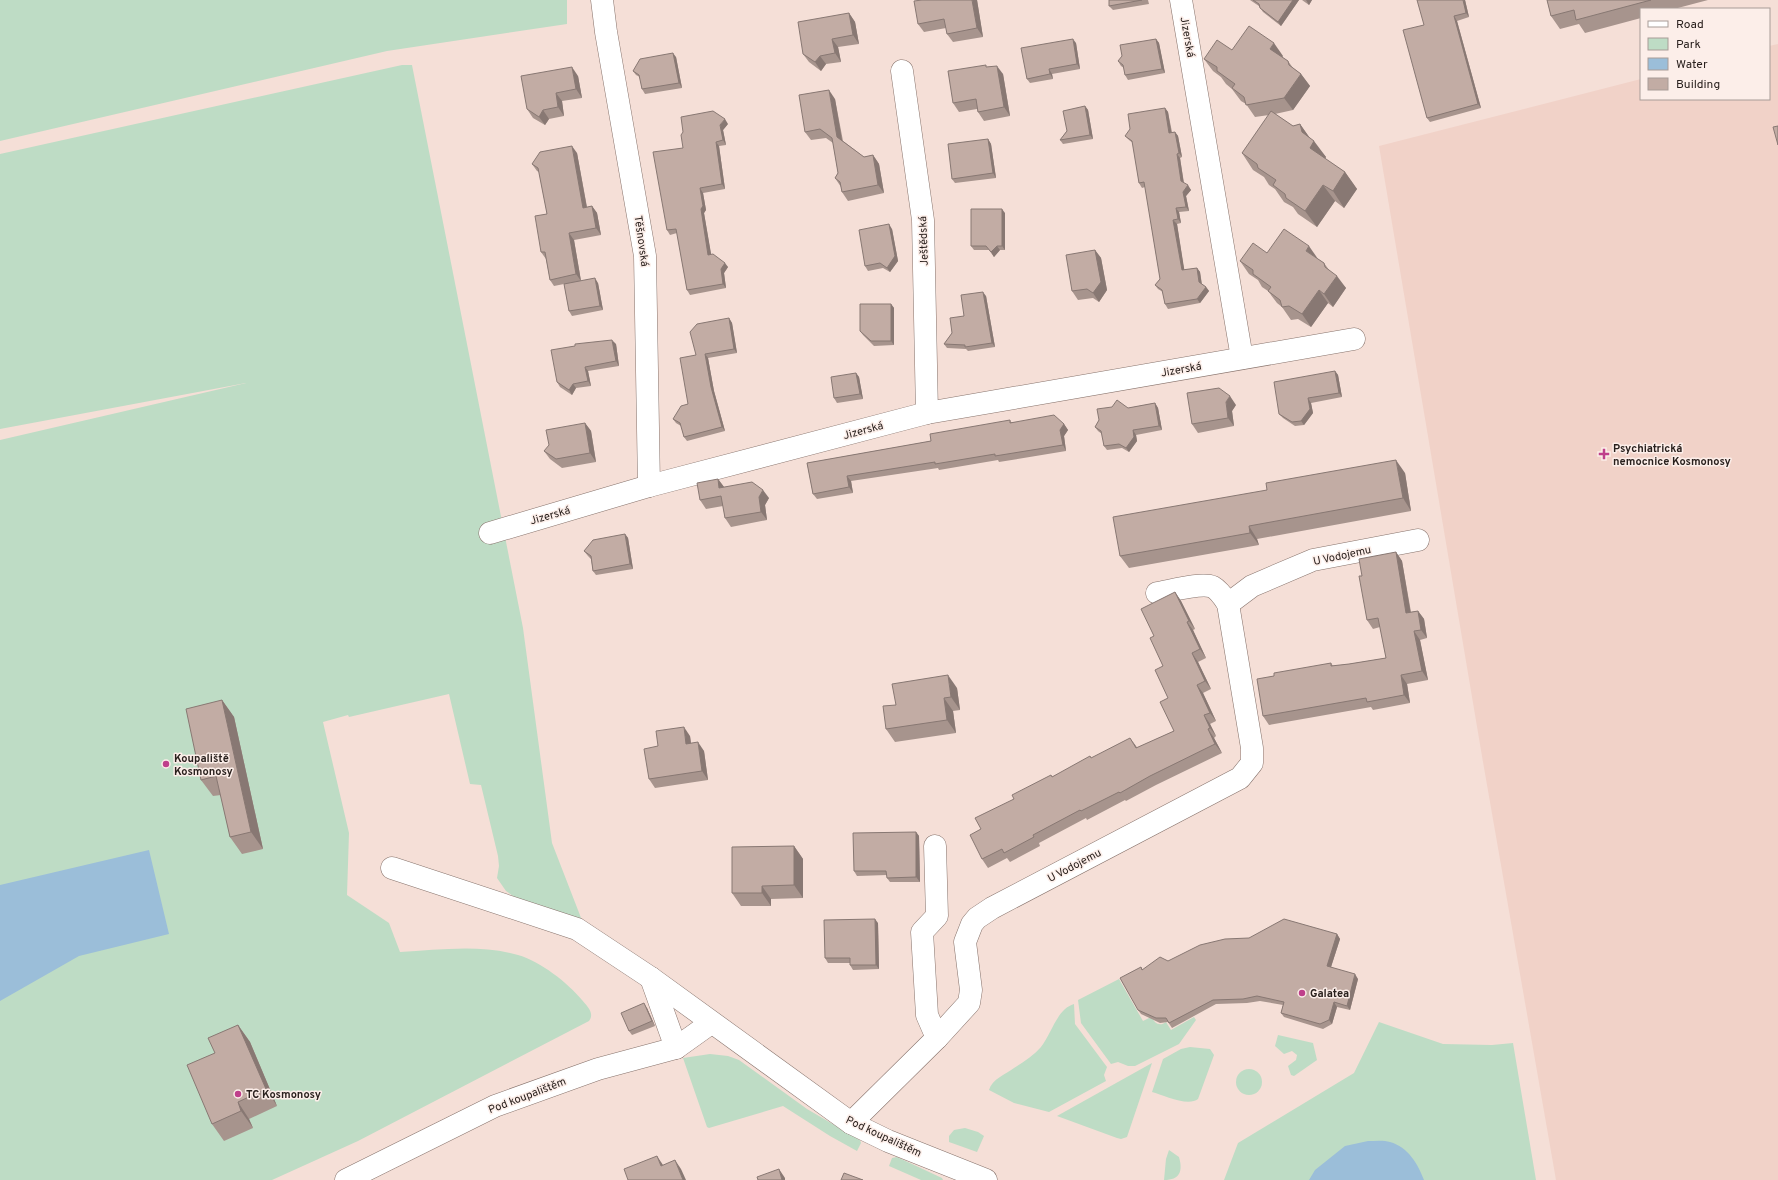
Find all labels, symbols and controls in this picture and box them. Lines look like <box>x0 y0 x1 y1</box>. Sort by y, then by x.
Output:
legend <box>1640 8 1770 100</box>
street label: Jizerská <box>1177 16 1198 59</box>
text: Road <box>1676 17 1704 33</box>
text: Park <box>1676 37 1701 53</box>
text: Water <box>1676 57 1708 73</box>
text: Building <box>1676 77 1720 93</box>
street label: Těšnovská <box>630 215 652 268</box>
street label: Ještědská <box>916 216 932 266</box>
street label: Jizerská <box>1160 359 1203 380</box>
street label: Jizerská <box>842 419 885 443</box>
place label: Psychiatrická nemocnice Kosmonosy <box>1613 442 1731 469</box>
marker: Psychiatrická nemocnice Kosmonosy <box>1598 448 1610 460</box>
street label: Jizerská <box>529 503 572 528</box>
street label: U Vodojemu <box>1312 543 1372 569</box>
place label: Koupaliště Kosmonosy <box>174 752 233 779</box>
marker: Koupaliště Kosmonosy <box>161 759 171 769</box>
street label: U Vodojemu <box>1045 846 1104 886</box>
place label: Galatea <box>1310 987 1349 1001</box>
marker: Galatea <box>1297 988 1307 998</box>
street label: Pod koupalištěm <box>487 1075 568 1117</box>
place label: TC Kosmonosy <box>246 1088 321 1102</box>
marker: TC Kosmonosy <box>233 1089 243 1099</box>
street label: Pod koupalištěm <box>843 1113 924 1161</box>

